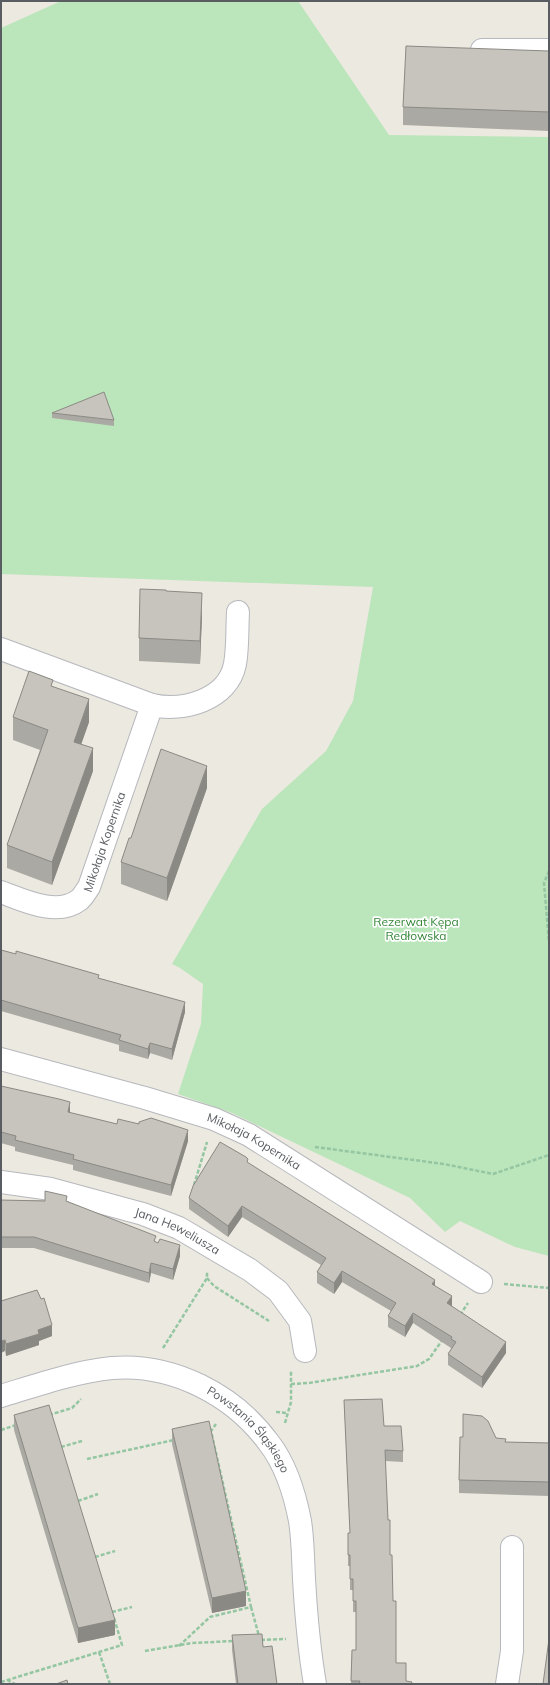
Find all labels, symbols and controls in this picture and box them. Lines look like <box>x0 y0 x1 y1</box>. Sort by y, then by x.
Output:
street label: Mikołaja Kopernika <box>80 790 128 894</box>
park label: Rezerwat Kępa Redłowska <box>373 914 459 943</box>
street label: Mikołaja Kopernika <box>205 1109 304 1173</box>
street label: Jana Heweliusza <box>133 1204 223 1257</box>
street label: Powstania Śląskiego <box>204 1383 293 1475</box>

